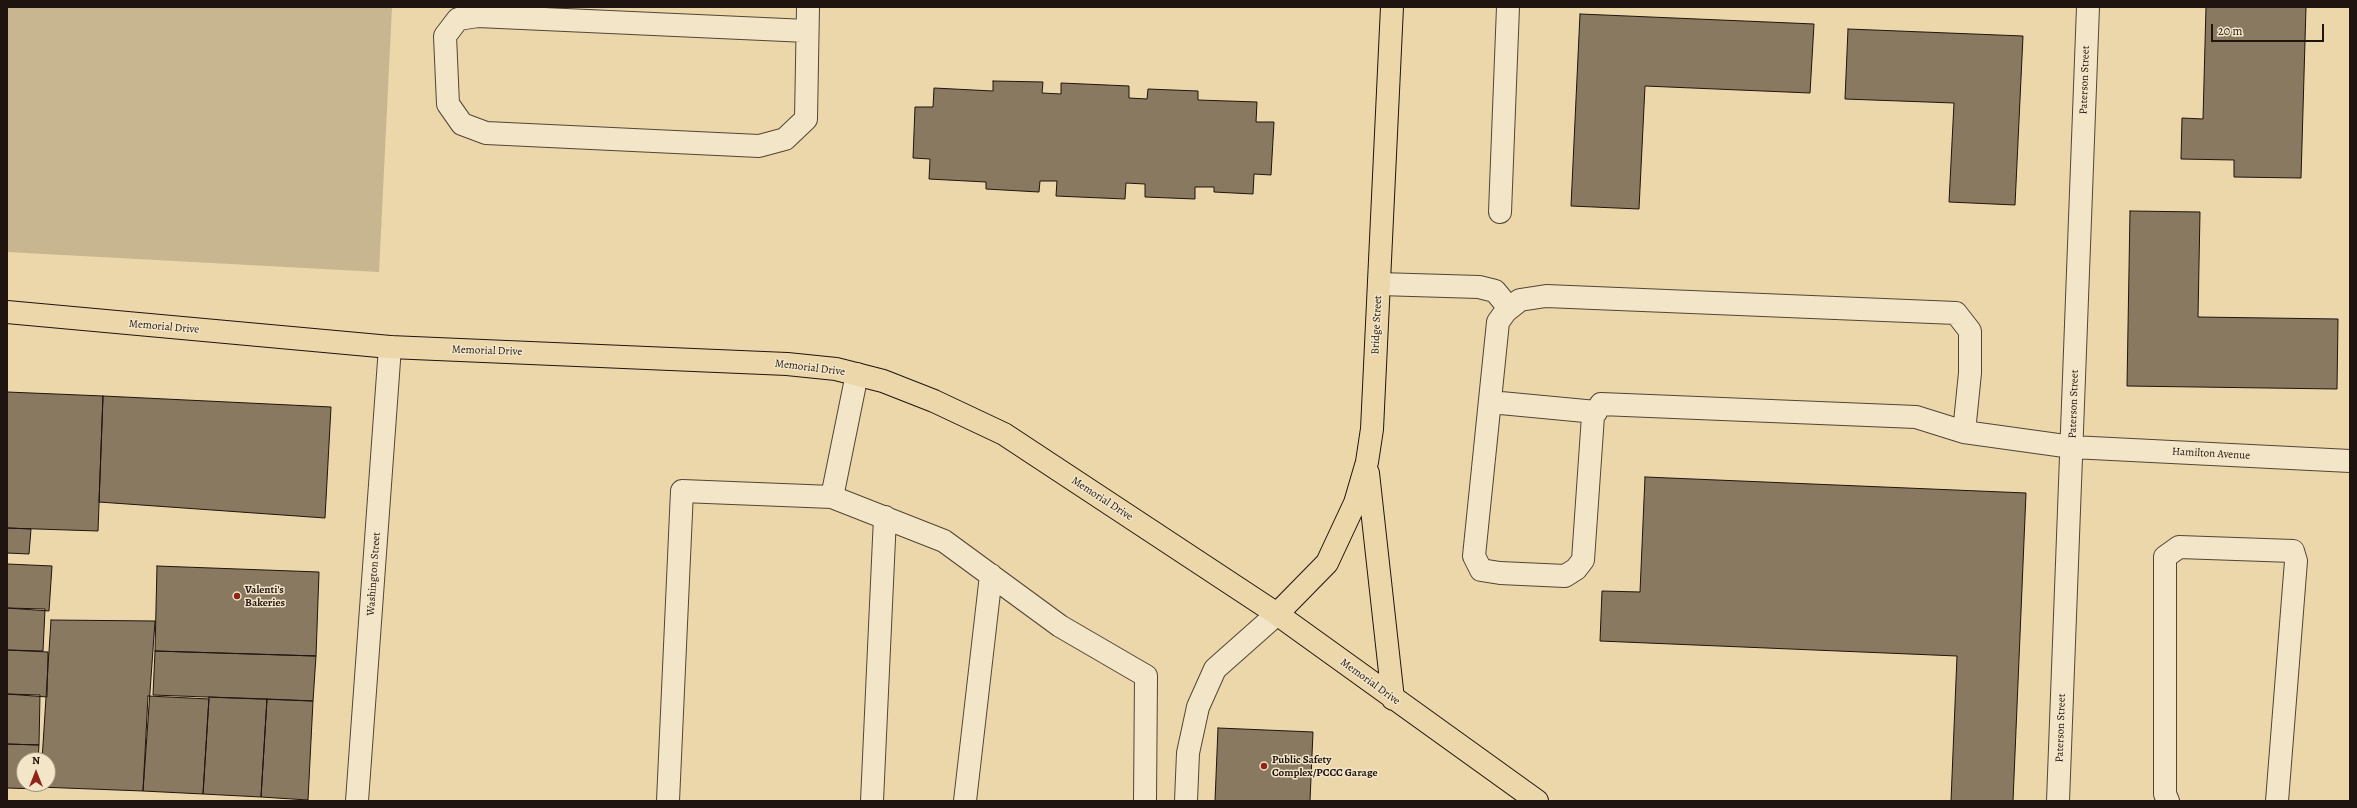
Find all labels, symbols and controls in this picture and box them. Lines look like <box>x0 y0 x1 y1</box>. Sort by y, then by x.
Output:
scale bar <box>2213 16 2326 42</box>
text: 20 m <box>2218 23 2242 39</box>
street label: Paterson Street <box>2077 45 2093 115</box>
street label: Bridge Street <box>1369 295 1385 355</box>
street label: Memorial Drive <box>128 317 200 337</box>
street label: Memorial Drive <box>451 343 523 359</box>
street label: Memorial Drive <box>774 357 846 379</box>
street label: Paterson Street <box>2066 369 2082 439</box>
street label: Hamilton Avenue <box>2172 445 2250 463</box>
street label: Memorial Drive <box>1069 474 1135 524</box>
street label: Washington Street <box>364 532 384 616</box>
place label: Valenti's Bakeries <box>245 583 285 609</box>
marker: Valenti's Bakeries <box>232 591 242 601</box>
street label: Memorial Drive <box>1338 656 1402 708</box>
street label: Paterson Street <box>2053 693 2069 763</box>
north arrow <box>16 752 56 792</box>
text: N <box>32 753 40 768</box>
place label: Public Safety Complex/PCCC Garage <box>1272 753 1378 779</box>
marker: Public Safety Complex/PCCC Garage <box>1259 761 1269 771</box>

